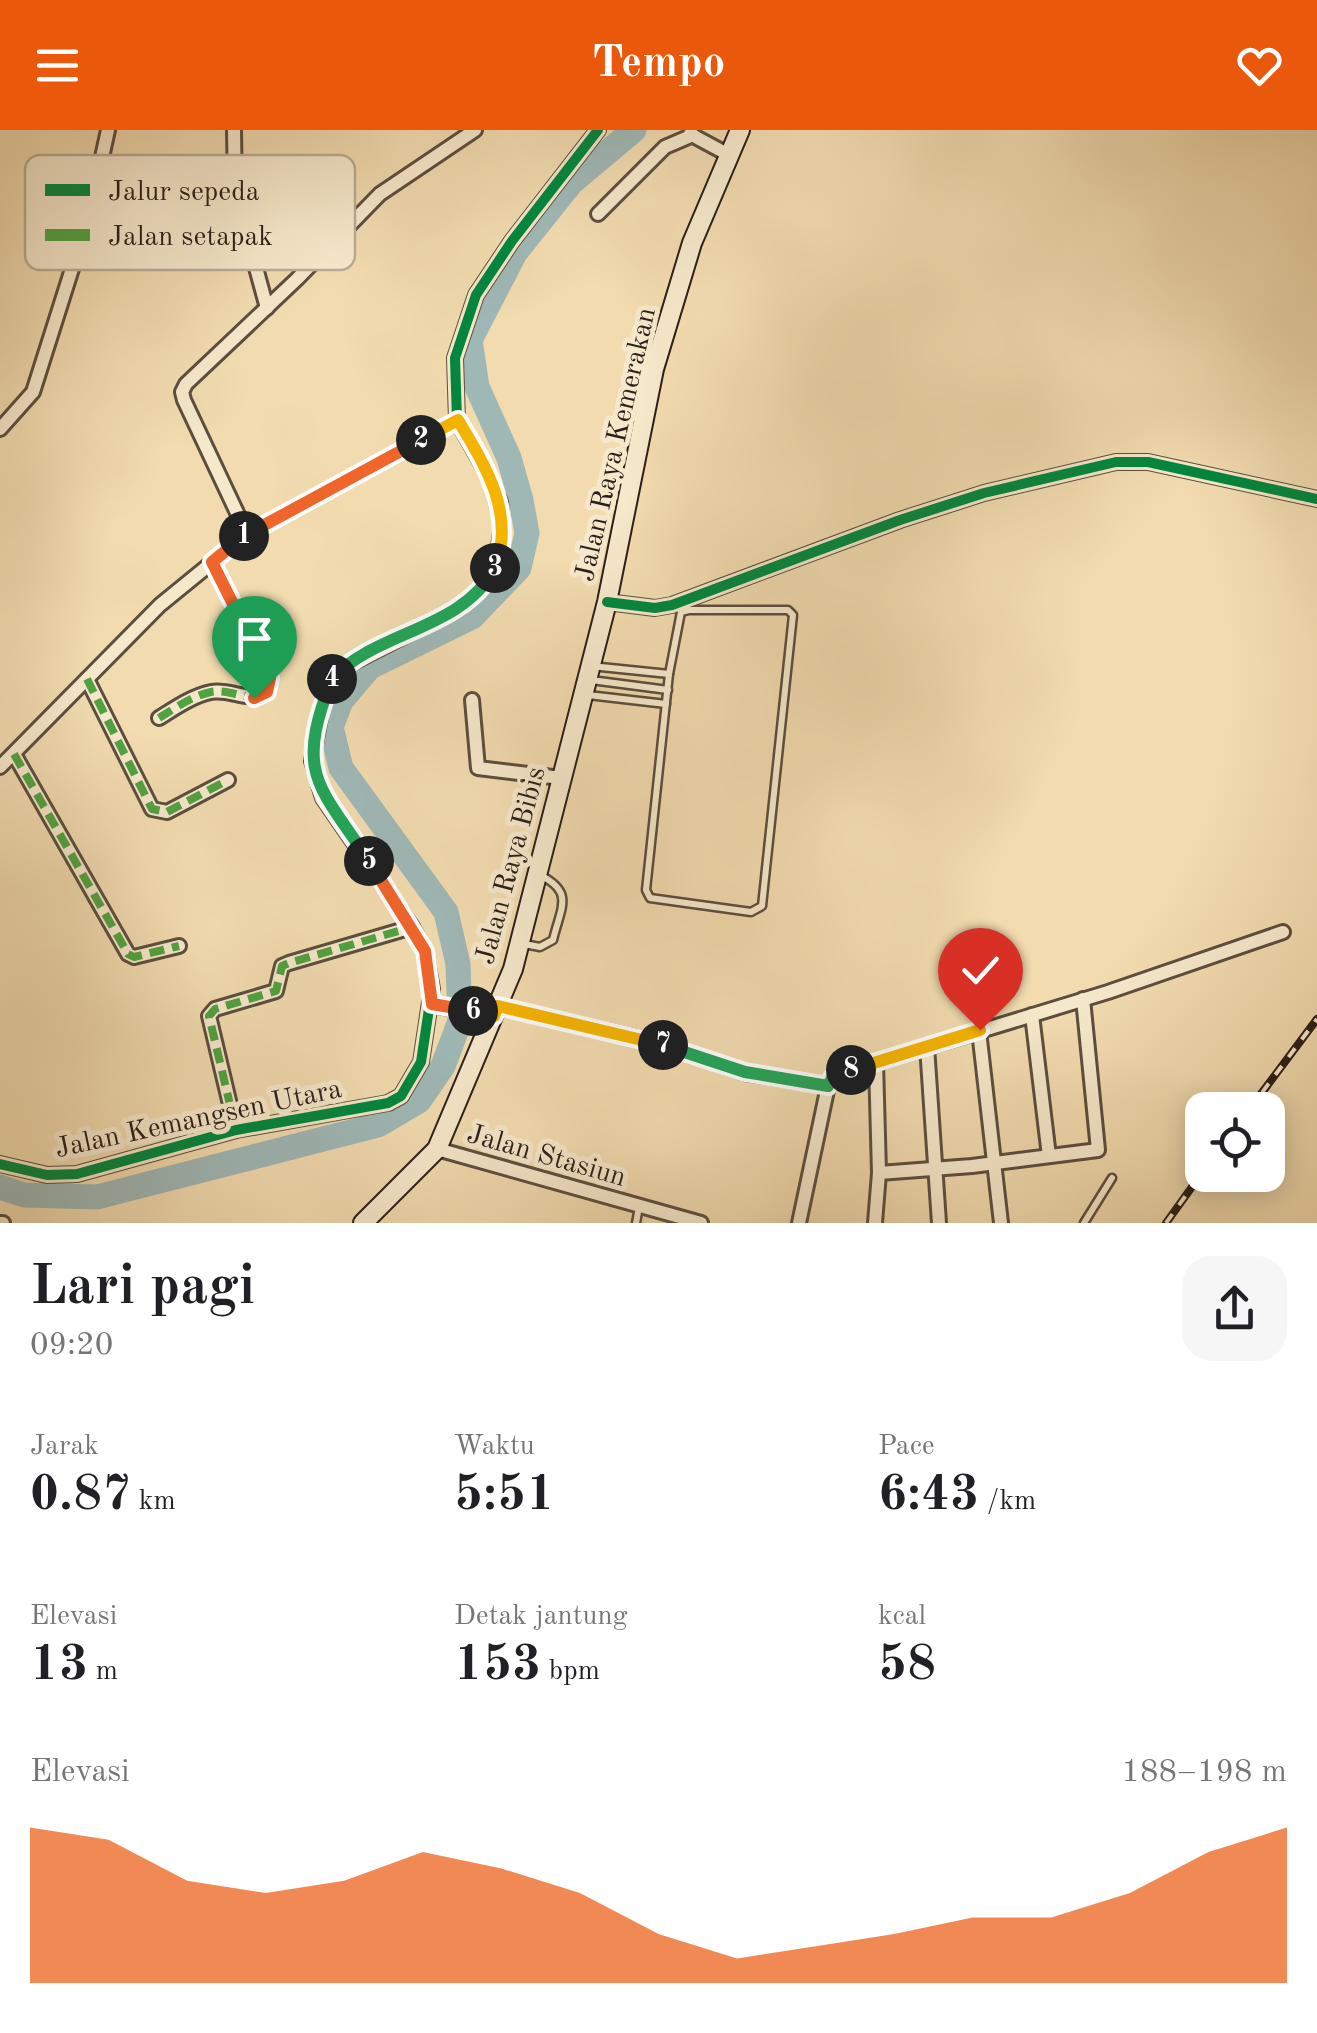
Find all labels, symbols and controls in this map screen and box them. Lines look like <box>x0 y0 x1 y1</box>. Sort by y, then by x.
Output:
icon: menu <box>30 38 85 93</box>
icon: heart <box>1232 38 1287 93</box>
text: Tempo <box>592 42 725 87</box>
legend <box>25 155 355 270</box>
text: Jalur sepeda <box>108 179 260 207</box>
text: Jalan setapak <box>108 224 273 252</box>
street label: Jalan Raya Kemerakan <box>572 305 662 584</box>
pin: 2 <box>396 415 446 465</box>
text: 2 <box>413 426 429 454</box>
pin: 1 <box>219 511 269 561</box>
text: 1 <box>236 522 252 550</box>
pin: 3 <box>470 543 520 593</box>
text: 3 <box>487 554 503 582</box>
pin <box>212 596 297 699</box>
icon: arrive <box>227 611 282 666</box>
pin: 4 <box>307 654 357 704</box>
text: 4 <box>324 665 340 693</box>
street label: Jalan Raya Bibis <box>472 764 552 968</box>
pin: 5 <box>344 836 394 886</box>
text: 5 <box>361 847 377 875</box>
pin <box>938 928 1023 1031</box>
icon: check <box>953 943 1008 998</box>
pin: 6 <box>448 986 498 1036</box>
text: 6 <box>465 997 481 1025</box>
pin: 7 <box>638 1020 688 1070</box>
text: 7 <box>655 1031 671 1059</box>
pin: 8 <box>826 1045 876 1095</box>
text: 8 <box>843 1056 859 1084</box>
street label: Jalan Kemangsen Utara <box>53 1076 345 1164</box>
map controls <box>1185 1092 1285 1192</box>
button: locate <box>1185 1092 1285 1192</box>
street label: Jalan Stasiun <box>463 1121 629 1193</box>
button: share <box>1182 1256 1287 1361</box>
text: Lari pagi <box>30 1261 255 1316</box>
text: 09:20 <box>30 1330 113 1362</box>
text: Jarak <box>30 1433 99 1461</box>
text: Waktu <box>454 1433 535 1461</box>
text: Pace <box>878 1433 935 1461</box>
text: 0.87 <box>30 1471 131 1521</box>
text: 5:51 <box>454 1471 555 1521</box>
text: 6:43 <box>878 1471 979 1521</box>
text: km <box>131 1488 176 1516</box>
text: /km <box>979 1488 1036 1516</box>
text: Elevasi <box>30 1603 117 1631</box>
text: Detak jantung <box>454 1603 628 1631</box>
text: kcal <box>878 1603 926 1631</box>
text: 13 <box>30 1641 88 1691</box>
text: 153 <box>454 1641 541 1691</box>
text: 58 <box>878 1641 936 1691</box>
text: m <box>88 1658 118 1686</box>
text: bpm <box>541 1658 600 1686</box>
text: Elevasi <box>30 1757 130 1789</box>
text: 188–198 m <box>1121 1757 1287 1789</box>

